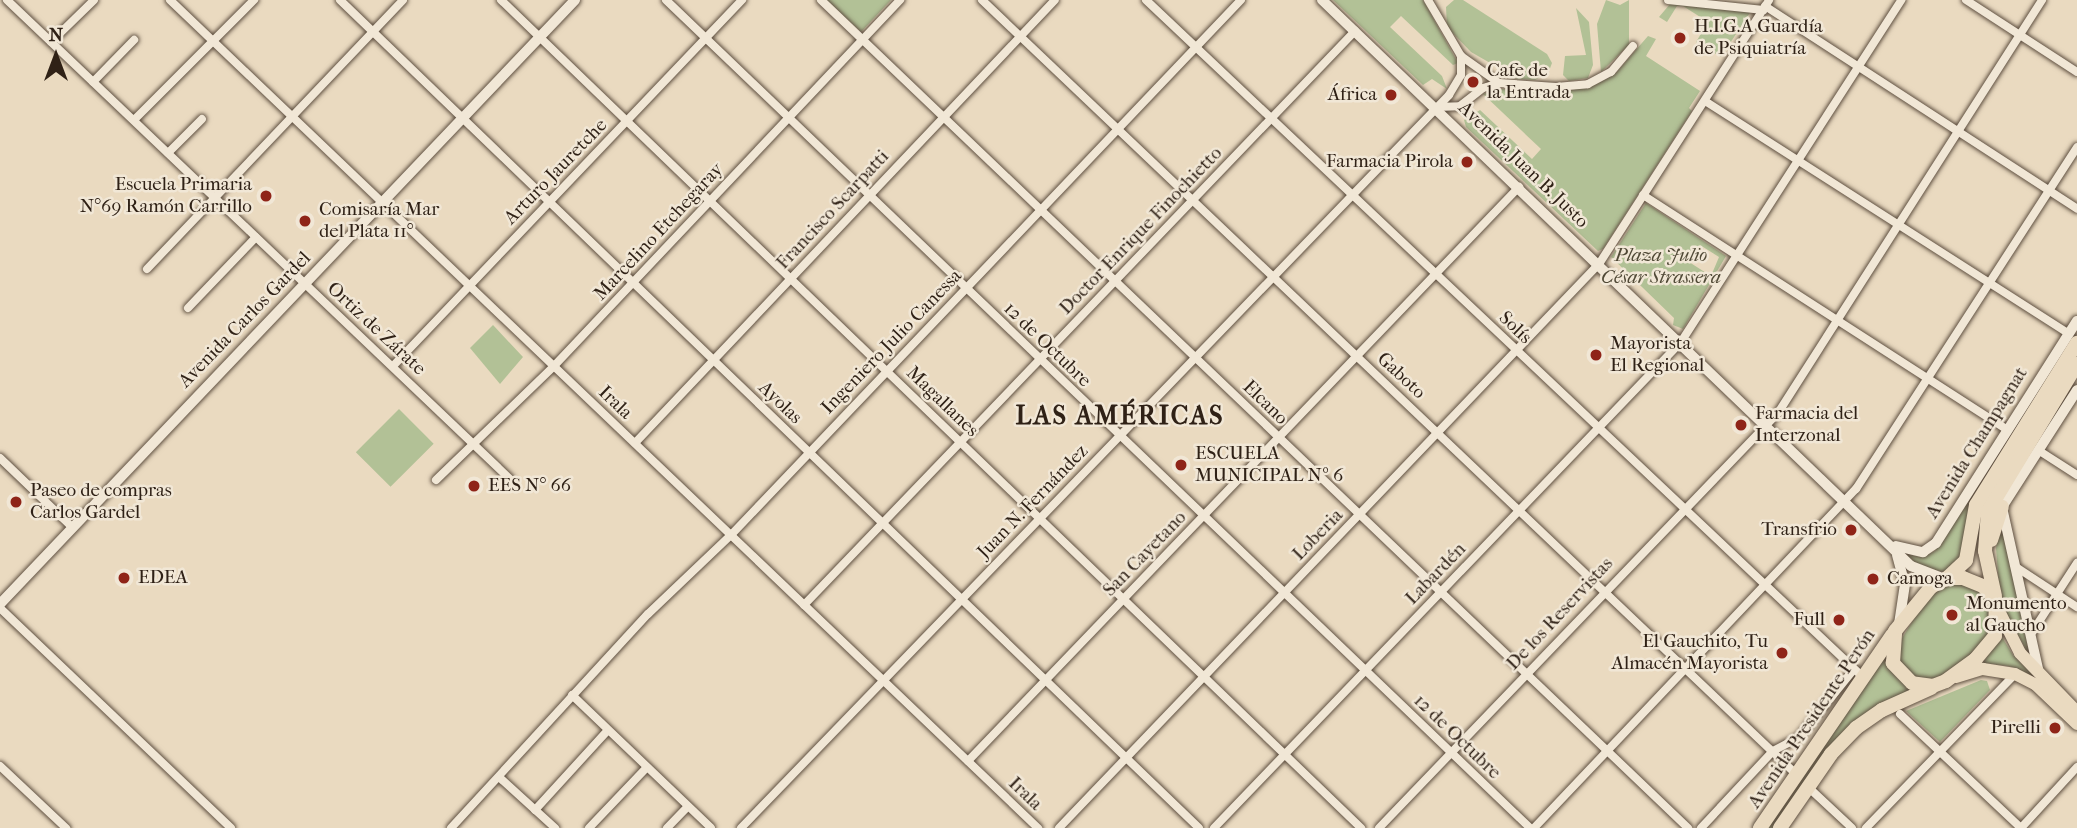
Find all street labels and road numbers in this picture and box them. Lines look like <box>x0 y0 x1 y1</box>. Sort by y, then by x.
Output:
street label: Avenida Juan B. Justo <box>1453 97 1593 233</box>
street label: Arturo Jauretche <box>500 114 612 230</box>
street label: Doctor Enrique Finochietto <box>1055 142 1227 320</box>
street label: Francisco Scarpatti <box>772 146 894 274</box>
street label: Marcelino Etchegaray <box>589 159 729 305</box>
street label: Avenida Carlos Gardel <box>174 247 316 393</box>
street label: Ingeniero Julio Canessa <box>817 265 967 419</box>
street label: Ortiz de Zárate <box>322 277 430 381</box>
street label: 12 de Octubre <box>999 298 1095 392</box>
street label: Solís <box>1494 307 1536 349</box>
street label: Gaboto <box>1372 348 1430 404</box>
street label: Magallanes <box>901 362 983 442</box>
street label: Avenida Champagnat <box>1921 363 2033 523</box>
street label: Elcano <box>1237 376 1293 430</box>
street label: Ayolas <box>753 377 807 429</box>
street label: Irala <box>593 381 637 425</box>
street label: Juan N. Fernández <box>973 440 1093 564</box>
street label: Loberia <box>1288 504 1348 566</box>
street label: San Cayetano <box>1099 506 1191 602</box>
street label: Labardén <box>1401 538 1471 610</box>
street label: De los Reservistas <box>1502 553 1618 675</box>
street label: Avenida Presidente Perón <box>1743 625 1881 813</box>
street label: 12 de Octubre <box>1409 690 1505 784</box>
street label: Irala <box>1003 772 1047 816</box>

